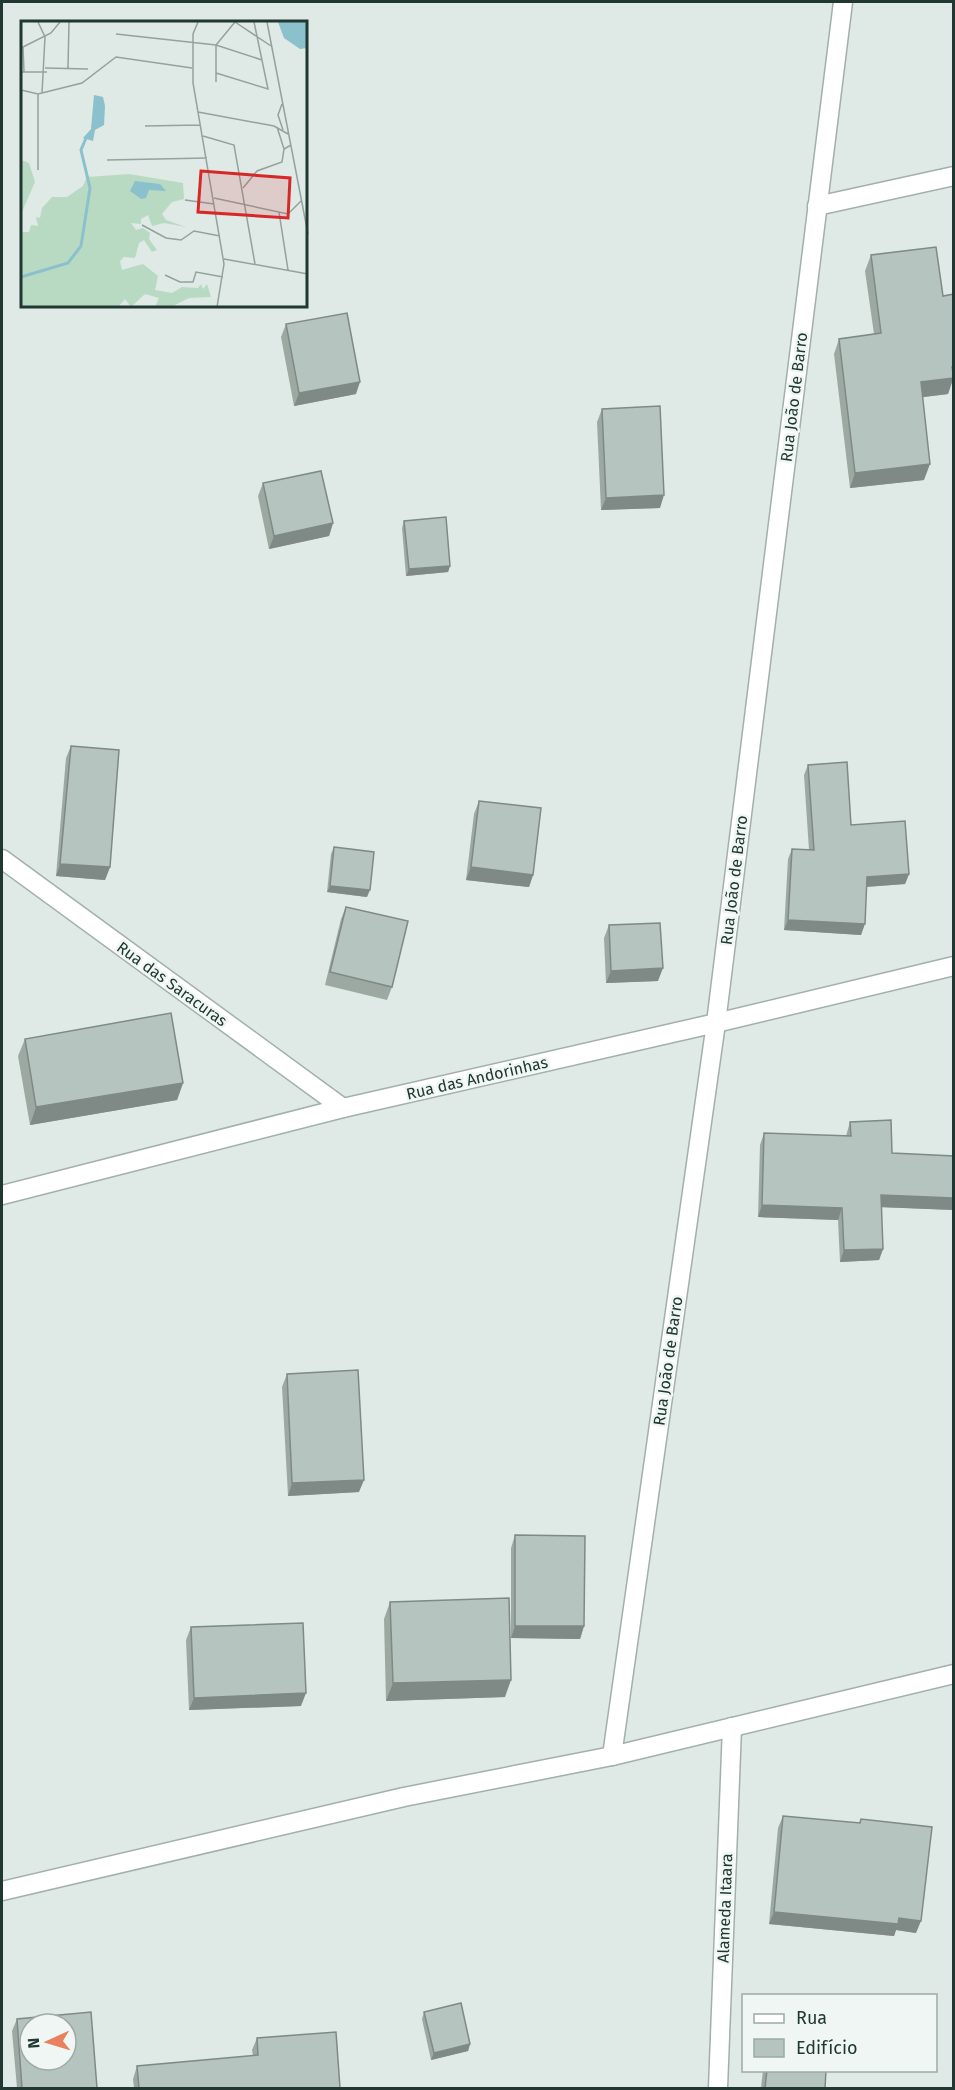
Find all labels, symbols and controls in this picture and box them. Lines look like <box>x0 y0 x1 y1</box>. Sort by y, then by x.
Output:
inset map <box>21 21 308 308</box>
street label: Rua João de Barro <box>777 331 811 463</box>
street label: Rua João de Barro <box>717 814 751 946</box>
street label: Rua das Saracuras <box>113 938 231 1030</box>
street label: Rua das Andorinhas <box>404 1052 550 1104</box>
street label: Rua João de Barro <box>650 1295 686 1427</box>
street label: Alameda Itaara <box>714 1853 736 1963</box>
legend <box>742 1994 937 2072</box>
text: Rua <box>796 2007 827 2029</box>
north arrow <box>18 2012 78 2072</box>
text: N <box>24 2037 43 2049</box>
text: Edifício <box>796 2037 858 2059</box>

